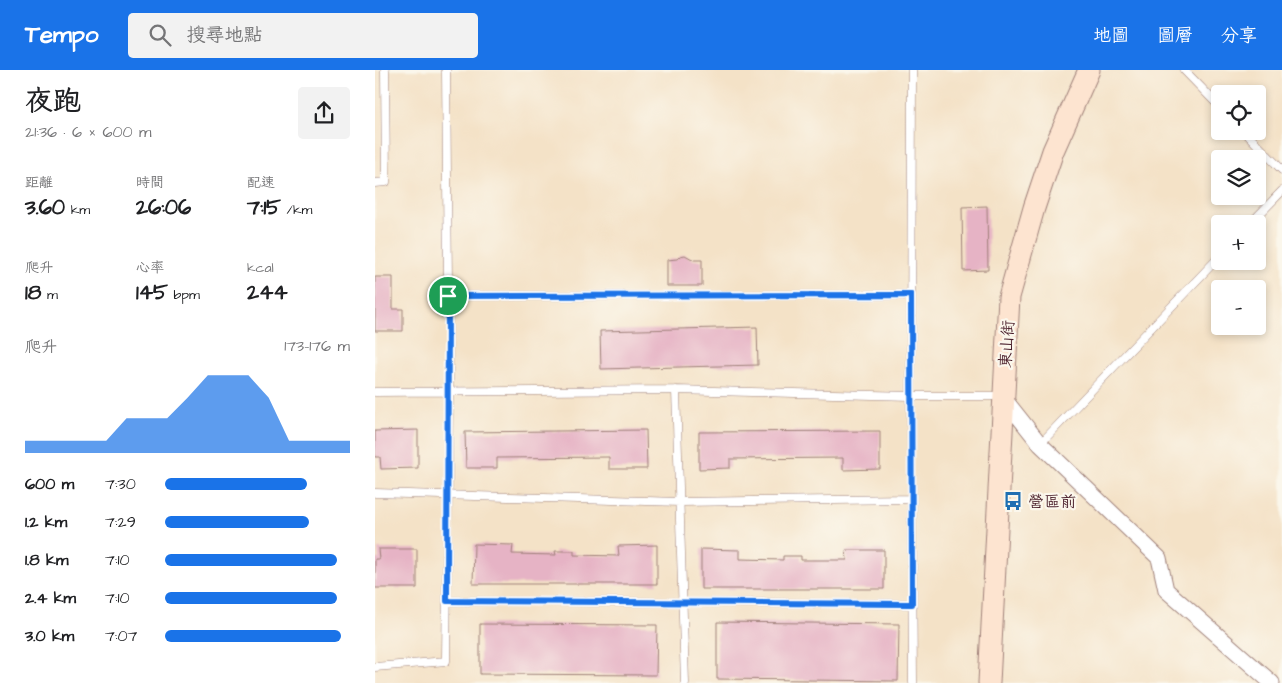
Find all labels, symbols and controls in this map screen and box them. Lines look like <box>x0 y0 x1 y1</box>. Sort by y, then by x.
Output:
search box <box>128 13 478 58</box>
text: Tempo <box>25 18 98 52</box>
icon: search <box>146 21 174 49</box>
text: 搜尋地點 <box>186 22 263 49</box>
text: 地圖 <box>1093 23 1129 48</box>
text: 圖層 <box>1157 23 1193 48</box>
text: 分享 <box>1221 23 1257 48</box>
text: 夜跑 <box>25 82 81 121</box>
map controls <box>1211 85 1266 335</box>
button: locate <box>1211 85 1266 140</box>
button: share <box>298 87 350 139</box>
text: 21:36 · 6 × 600 m <box>25 121 152 143</box>
button: layers <box>1211 150 1266 205</box>
text: 距離 <box>25 173 53 193</box>
text: 時間 <box>136 173 164 193</box>
text: 配速 <box>247 173 275 193</box>
text: 3.60 <box>25 193 65 222</box>
text: 26:06 <box>136 193 191 222</box>
text: 7:15 <box>247 193 281 222</box>
text: km <box>65 200 90 220</box>
text: /km <box>281 200 312 220</box>
button: + <box>1211 215 1266 270</box>
text: 爬升 <box>25 258 53 278</box>
text: 心率 <box>136 258 164 278</box>
text: kcal <box>247 258 274 278</box>
pin <box>427 275 469 317</box>
text: 18 <box>25 278 41 307</box>
text: 145 <box>136 278 168 307</box>
text: 244 <box>247 278 288 307</box>
button: − <box>1211 280 1266 335</box>
icon: arrive <box>434 282 462 310</box>
text: m <box>41 285 58 305</box>
text: bpm <box>168 285 200 305</box>
street label: 東山街 <box>994 319 1020 369</box>
text: 173–176 m <box>284 335 350 357</box>
text: 爬升 <box>25 336 57 358</box>
text: 600 m <box>25 473 74 495</box>
text: 7:30 <box>105 473 136 495</box>
bus stop icon: 營區前 <box>1002 490 1024 512</box>
place label: 營區前 <box>1028 491 1076 513</box>
text: 1.2 km <box>25 511 67 533</box>
text: 7:29 <box>105 511 136 533</box>
text: 1.8 km <box>25 549 68 571</box>
text: 7:10 <box>105 549 130 571</box>
text: 2.4 km <box>25 587 76 609</box>
text: 7:10 <box>105 587 130 609</box>
text: 3.0 km <box>25 625 74 647</box>
text: 7:07 <box>105 625 137 647</box>

